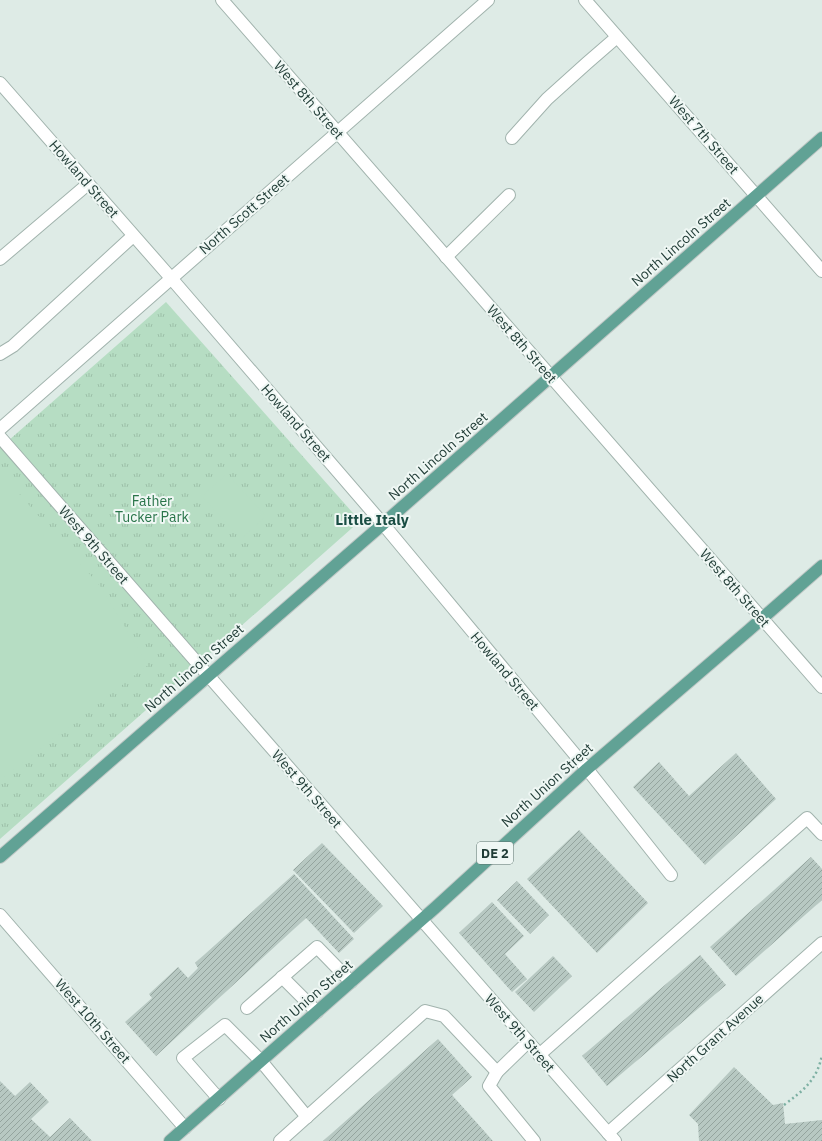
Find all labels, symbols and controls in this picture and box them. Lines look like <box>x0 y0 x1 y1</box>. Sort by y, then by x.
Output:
street label: West 8th Street <box>270 57 348 143</box>
street label: West 7th Street <box>665 92 743 178</box>
street label: Howland Street <box>45 136 123 222</box>
street label: North Scott Street <box>195 170 293 258</box>
street label: North Lincoln Street <box>628 194 734 290</box>
street label: West 8th Street <box>483 301 561 387</box>
street label: Howland Street <box>257 380 335 466</box>
street label: North Lincoln Street <box>385 408 491 504</box>
park label: Father Tucker Park <box>115 492 190 526</box>
street label: West 9th Street <box>55 502 133 588</box>
district label: Little Italy <box>335 510 409 529</box>
street label: West 8th Street <box>696 545 774 631</box>
street label: North Lincoln Street <box>141 620 247 716</box>
street label: Howland Street <box>467 628 543 714</box>
street label: North Union Street <box>497 739 597 831</box>
street label: West 9th Street <box>268 746 346 832</box>
road number: DE 2 <box>477 842 513 864</box>
street label: North Union Street <box>256 956 356 1046</box>
street label: West 10th Street <box>51 975 135 1067</box>
street label: West 9th Street <box>481 990 559 1076</box>
street label: North Grant Avenue <box>663 990 767 1086</box>

